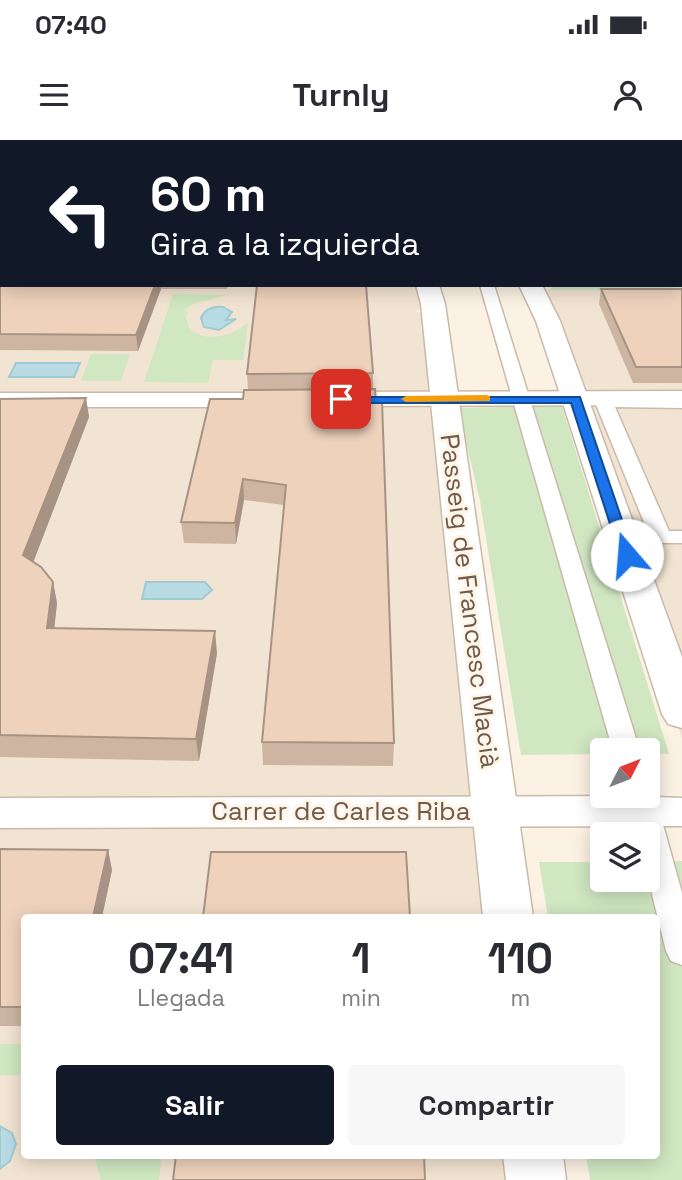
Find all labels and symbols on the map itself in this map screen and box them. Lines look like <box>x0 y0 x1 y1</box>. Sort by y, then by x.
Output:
pin <box>311 369 371 429</box>
street label: Passeig de Francesc Macià <box>433 432 507 770</box>
position arrow <box>590 518 664 592</box>
north arrow <box>590 738 660 808</box>
street label: Carrer de Carles Riba <box>211 794 471 828</box>

